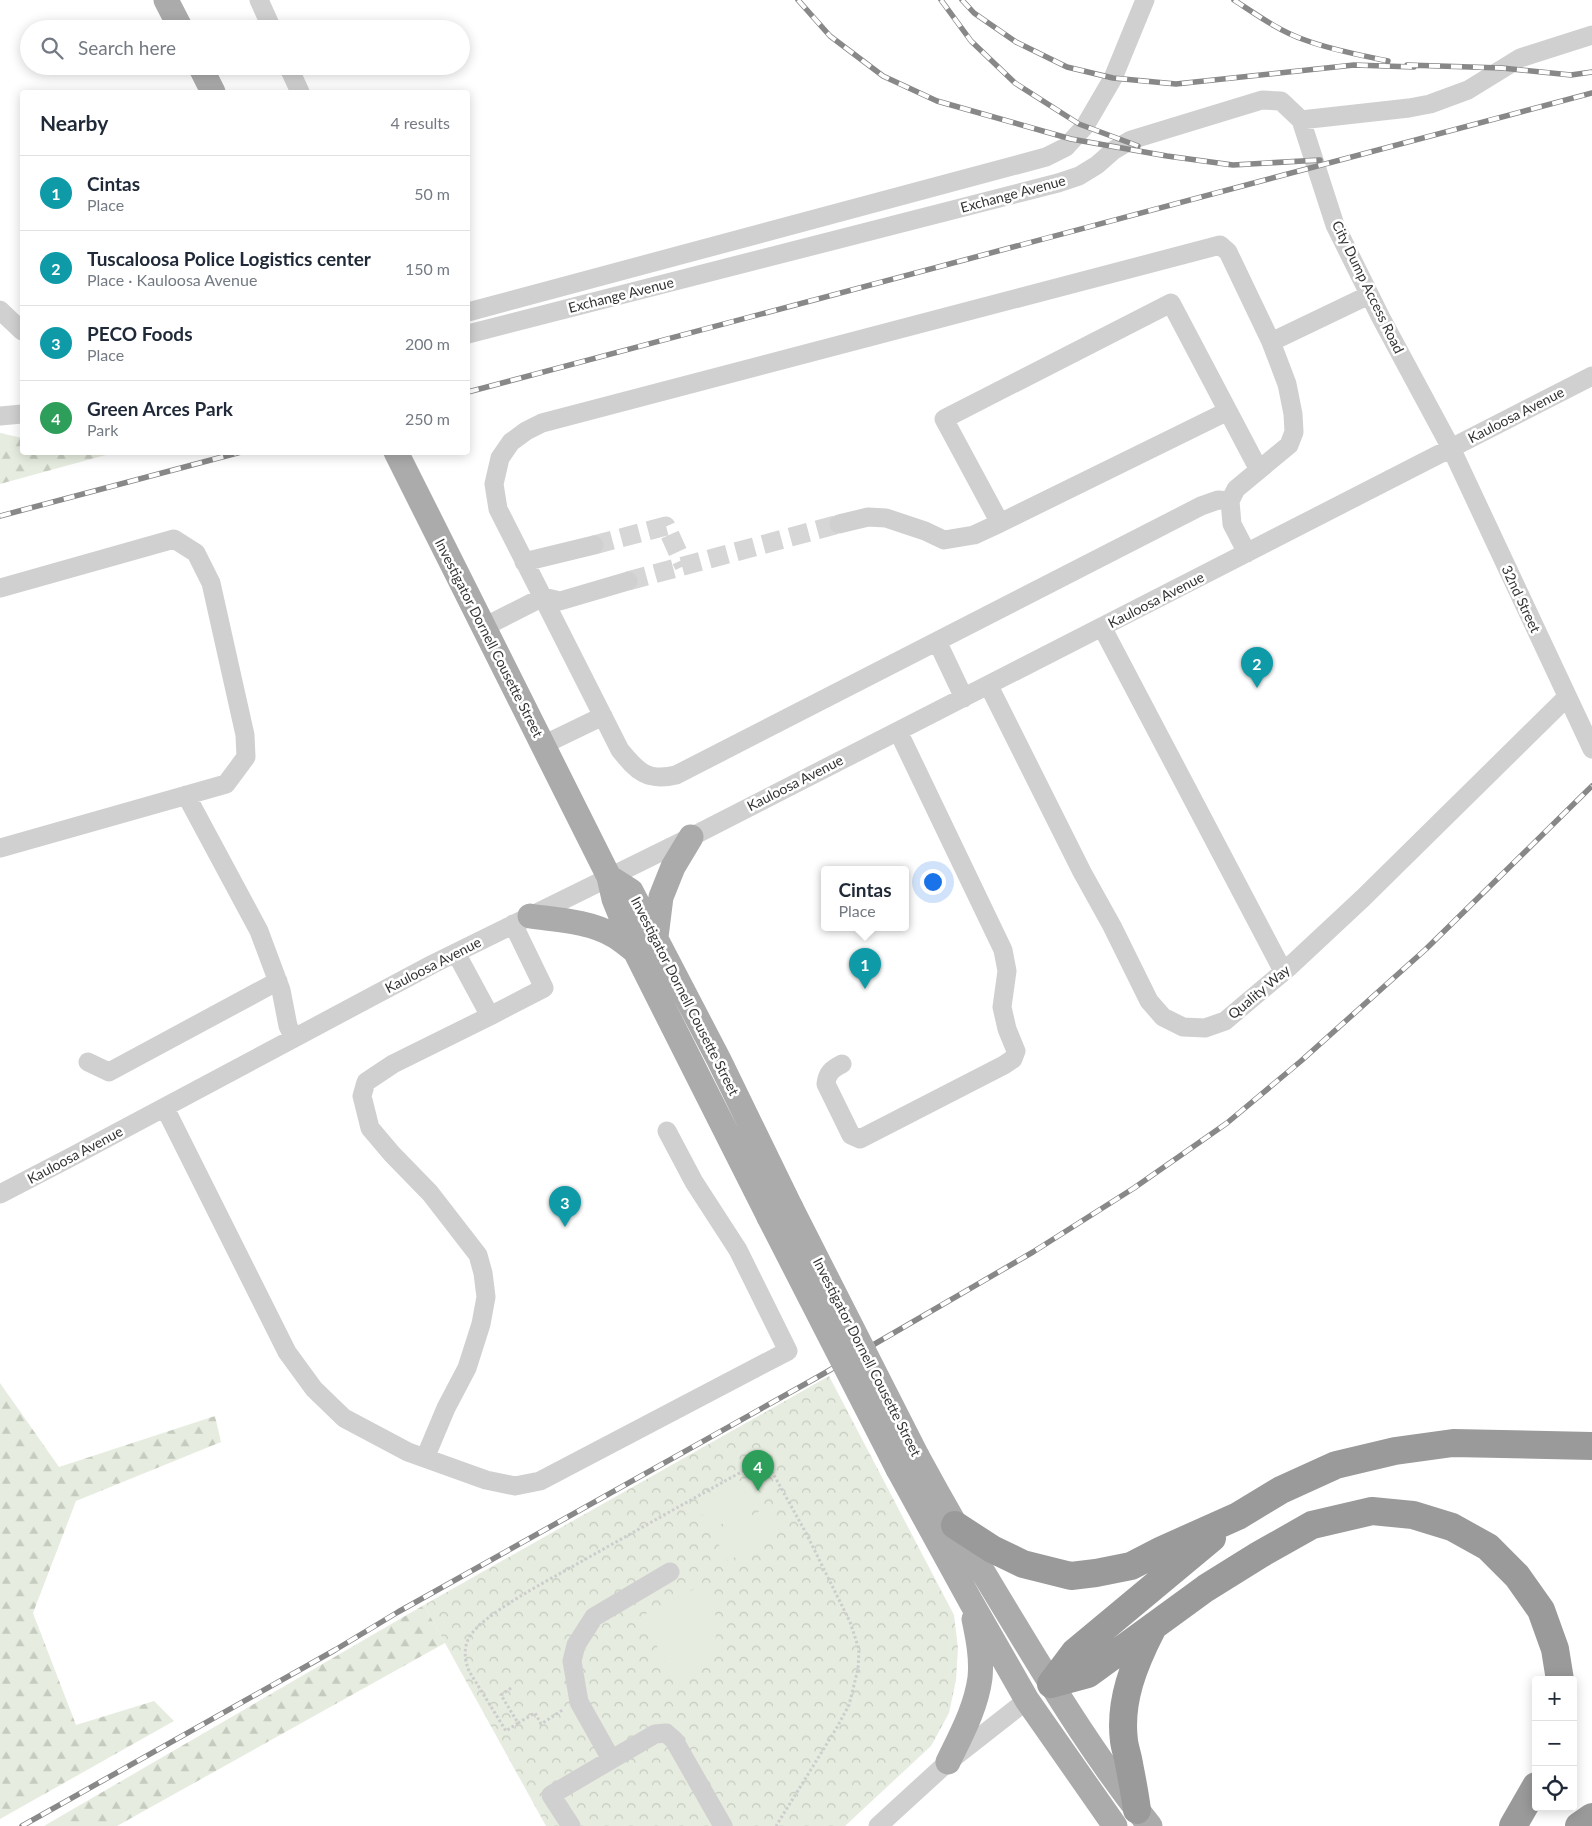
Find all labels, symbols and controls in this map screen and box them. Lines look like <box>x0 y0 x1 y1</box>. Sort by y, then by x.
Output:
search box <box>20 20 470 75</box>
icon: search <box>38 34 66 62</box>
text: Search here <box>78 36 176 59</box>
text: Nearby <box>40 110 108 135</box>
text: 4 results <box>390 113 450 132</box>
street label: Exchange Avenue <box>958 171 1067 216</box>
text: Cintas <box>87 172 140 195</box>
text: 1 <box>51 184 61 203</box>
text: 50 m <box>414 184 450 203</box>
text: Place <box>87 195 124 214</box>
street label: City Dump Access Road <box>1329 218 1408 356</box>
text: Tuscaloosa Police Logistics center <box>87 247 371 270</box>
text: 2 <box>51 259 61 278</box>
text: 150 m <box>405 259 450 278</box>
text: Place · Kauloosa Avenue <box>87 270 257 289</box>
street label: Exchange Avenue <box>566 273 675 316</box>
text: PECO Foods <box>87 322 193 345</box>
text: 3 <box>51 334 61 353</box>
text: 200 m <box>405 334 450 353</box>
text: Place <box>87 345 124 364</box>
street label: Kauloosa Avenue <box>1465 383 1567 446</box>
text: Green Arces Park <box>87 397 233 420</box>
text: 4 <box>51 409 61 428</box>
text: 250 m <box>405 409 450 428</box>
text: Park <box>87 420 118 439</box>
street label: Investigator Dornell Cousette Street <box>432 536 547 740</box>
street label: 32nd Street <box>1498 562 1544 635</box>
street label: Kauloosa Avenue <box>1105 568 1207 631</box>
pin: 2 <box>1241 647 1273 688</box>
street label: Kauloosa Avenue <box>744 751 846 814</box>
popup <box>821 866 909 931</box>
your location <box>920 869 946 895</box>
text: Cintas <box>838 878 892 901</box>
street label: Investigator Dornell Cousette Street <box>628 894 743 1098</box>
text: Place <box>838 901 876 920</box>
street label: Kauloosa Avenue <box>382 933 484 996</box>
pin: 1 <box>849 948 881 989</box>
street label: Quality Way <box>1224 960 1294 1022</box>
street label: Kauloosa Avenue <box>24 1122 125 1187</box>
pin: 3 <box>549 1186 581 1227</box>
street label: Investigator Dornell Cousette Street <box>810 1255 925 1459</box>
pin: 4 <box>742 1450 774 1491</box>
map controls <box>1532 1676 1577 1811</box>
button: + <box>1532 1676 1577 1721</box>
button: − <box>1532 1721 1577 1766</box>
button: locate <box>1532 1766 1577 1811</box>

